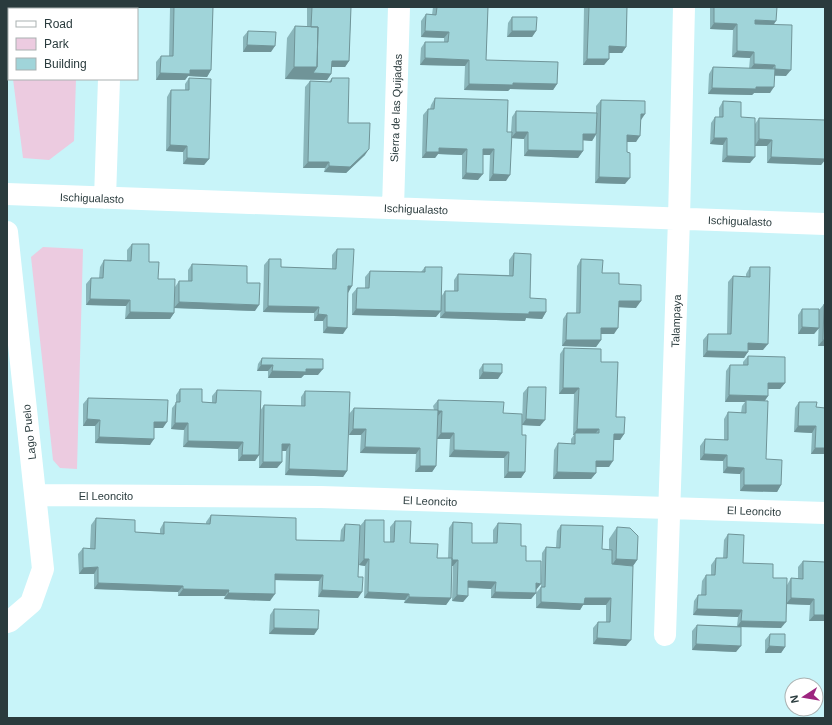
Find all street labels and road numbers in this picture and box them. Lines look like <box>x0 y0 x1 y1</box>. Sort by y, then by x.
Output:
street label: Sierra de las Quijadas <box>388 53 404 162</box>
street label: Ischigualasto <box>60 191 124 205</box>
street label: Ischigualasto <box>384 202 448 216</box>
street label: Ischigualasto <box>708 214 772 228</box>
street label: Talampaya <box>669 293 683 348</box>
street label: Lago Puelo <box>20 404 38 460</box>
street label: El Leoncito <box>79 490 133 502</box>
street label: El Leoncito <box>403 494 457 508</box>
street label: El Leoncito <box>727 504 781 518</box>

